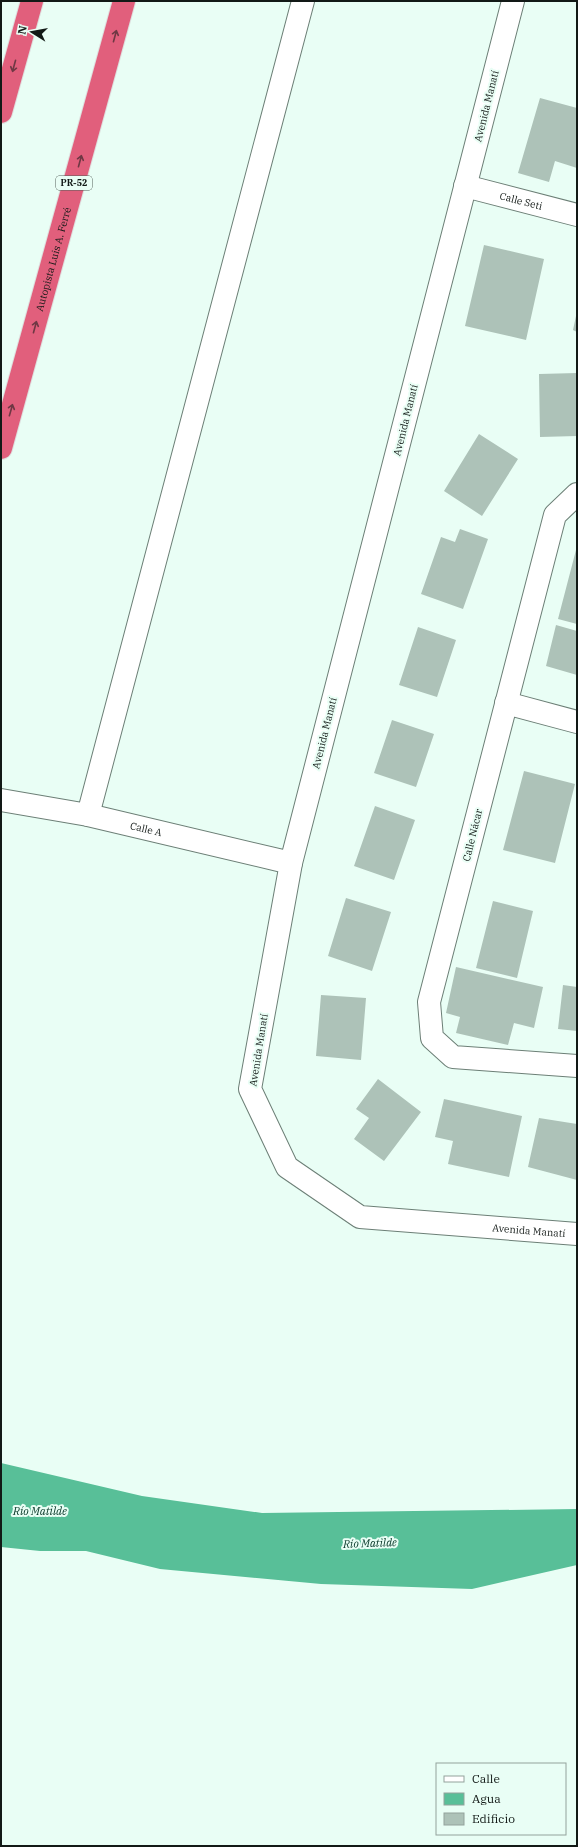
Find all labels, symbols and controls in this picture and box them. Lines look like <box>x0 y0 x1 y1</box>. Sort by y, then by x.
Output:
north arrow <box>12 12 52 52</box>
text: N <box>14 24 30 36</box>
one-way arrow <box>112 29 119 42</box>
one-way arrow <box>10 59 17 72</box>
street label: Avenida Manatí <box>471 69 502 143</box>
one-way arrow <box>77 155 84 168</box>
road number: PR-52 <box>56 176 92 190</box>
street label: Calle Seti <box>498 189 544 213</box>
street label: Autopista Luis A. Ferré <box>33 206 74 313</box>
one-way arrow <box>31 321 39 334</box>
street label: Avenida Manatí <box>390 383 421 457</box>
one-way arrow <box>8 404 16 417</box>
street label: Avenida Manatí <box>309 696 340 770</box>
street label: Calle Nácar <box>460 807 485 863</box>
street label: Calle A <box>129 819 163 839</box>
street label: Avenida Manatí <box>246 1013 271 1087</box>
street label: Avenida Manatí <box>492 1221 566 1240</box>
water label: Río Matilde <box>12 1504 67 1518</box>
water label: Río Matilde <box>342 1535 397 1551</box>
legend <box>436 1763 566 1835</box>
text: Calle <box>472 1771 500 1786</box>
text: Agua <box>472 1791 501 1806</box>
text: Edificio <box>472 1811 515 1826</box>

